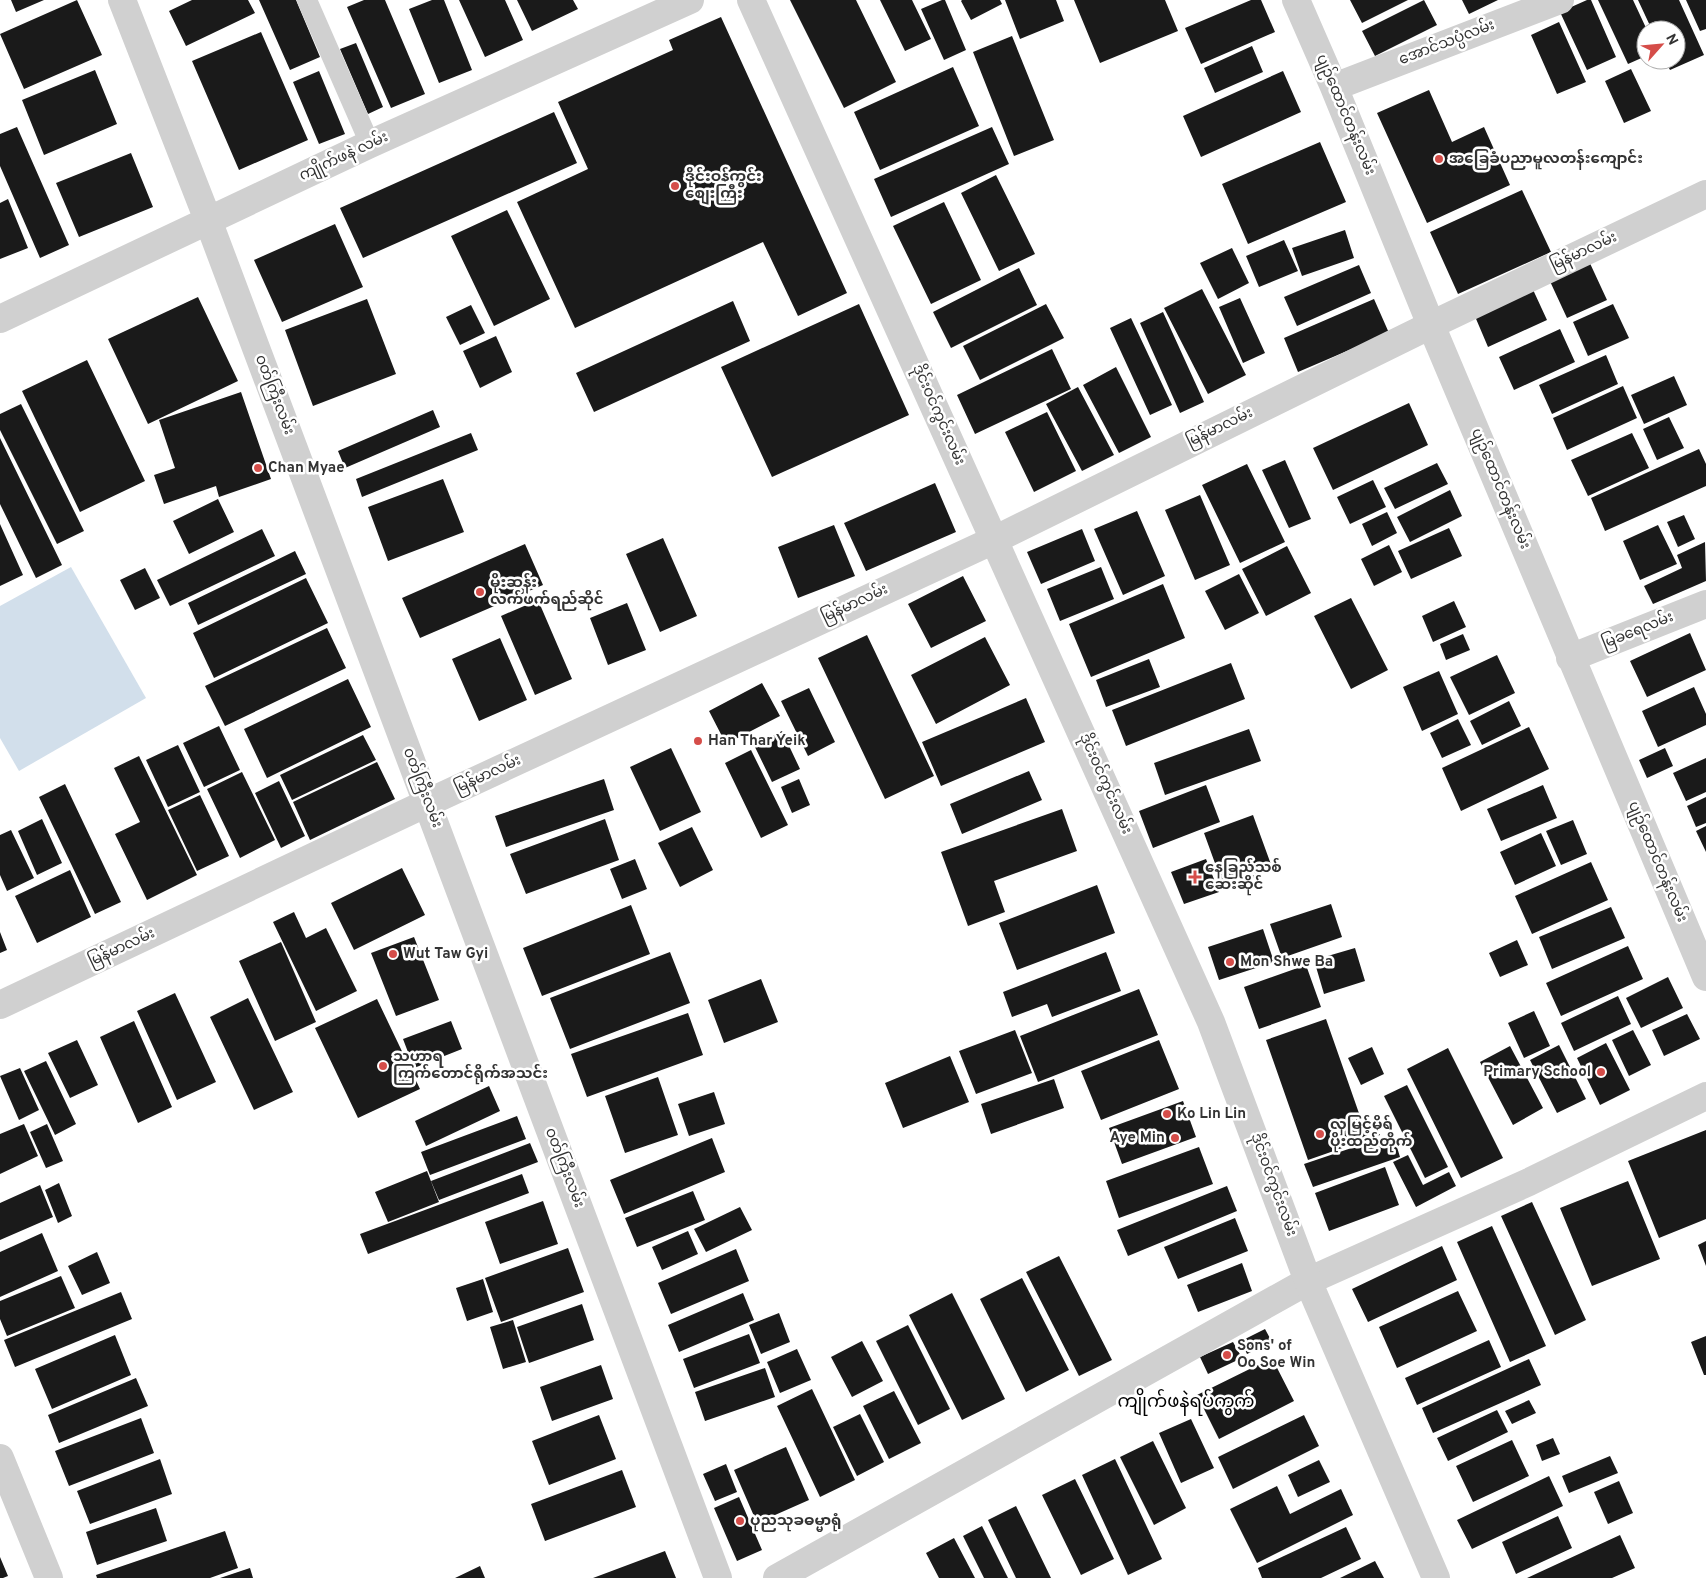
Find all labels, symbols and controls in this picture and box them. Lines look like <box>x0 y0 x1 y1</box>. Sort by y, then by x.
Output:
street label: အောင်သပ္ပံလမ်း <box>1396 14 1498 71</box>
north arrow <box>1636 20 1686 70</box>
text: N <box>1661 31 1681 48</box>
street label: ပျဉ်ထောင်တန်းလမ်း <box>1310 51 1381 179</box>
street label: ကျိုက်ဖနဲ လမ်း <box>296 126 392 187</box>
place label: အခြေခံပညာမူလတန်းကျောင်း <box>1449 148 1643 170</box>
marker: အခြေခံပညာမူလတန်းကျောင်း <box>1433 153 1445 165</box>
place label: ဒိုင်းဝန်ကွင်း စျေးကြီး <box>685 166 762 205</box>
marker: ဒိုင်းဝန်ကွင်း စျေးကြီး <box>669 180 681 192</box>
street label: မြန်မာလမ်း <box>1547 227 1621 277</box>
street label: ၀တ်ကြီးလမ်း <box>249 352 300 438</box>
street label: ဒိုင်းဝင်ကွင်းလမ်း <box>906 361 971 469</box>
street label: မြန်မာလမ်း <box>1183 402 1257 453</box>
street label: ပျဉ်ထောင်တန်းလမ်း <box>1465 425 1536 553</box>
place label: Chan Myae <box>268 459 345 478</box>
marker: Chan Myae <box>252 462 264 474</box>
place label: မိုးဆန်း လက်ဖက်ရည်ဆိုင် <box>490 572 604 611</box>
street label: မြန်မာလမ်း <box>818 579 892 629</box>
marker: မိုးဆန်း လက်ဖက်ရည်ဆိုင် <box>474 586 486 598</box>
street label: မြခရေလမ်း <box>1599 606 1677 655</box>
street label: ဒိုင်းဝင်ကွင်းလမ်း <box>1073 730 1138 838</box>
place label: Han Thar Yeik <box>708 732 806 751</box>
marker: Han Thar Yeik <box>692 735 704 747</box>
street label: ၀တ်ကြီးလမ်း <box>397 745 448 831</box>
street label: မြန်မာလမ်း <box>451 750 525 800</box>
street label: ပျဉ်ထောင်တန်းလမ်း <box>1622 798 1693 926</box>
place label: နေခြည်သစ် ဆေးဆိုင် <box>1205 857 1282 896</box>
marker: နေခြည်သစ် ဆေးဆိုင် <box>1189 871 1201 883</box>
street label: မြန်မာလမ်း <box>85 923 159 973</box>
place label: Wut Taw Gyi <box>403 945 488 964</box>
marker: Wut Taw Gyi <box>387 948 399 960</box>
place label: Mon Shwe Ba <box>1240 953 1333 972</box>
marker: Mon Shwe Ba <box>1224 956 1236 968</box>
place label: သဟာရ ကြက်တောင်ရိုက်အသင်း <box>393 1048 548 1085</box>
marker: သဟာရ ကြက်တောင်ရိုက်အသင်း <box>377 1060 389 1072</box>
place label: Primary School <box>1483 1063 1591 1082</box>
marker: Primary School <box>1595 1066 1607 1078</box>
place label: Ko Lin Lin <box>1177 1105 1246 1124</box>
marker: Ko Lin Lin <box>1161 1108 1173 1120</box>
place label: လှမြင့်မိုရ် ပိုးထည်တိုက် <box>1330 1114 1412 1153</box>
street label: ၀တ်ကြီးလမ်း <box>539 1125 590 1211</box>
marker: လှမြင့်မိုရ် ပိုးထည်တိုက် <box>1314 1128 1326 1140</box>
place label: Aye Min <box>1109 1129 1165 1148</box>
street label: ဒိုင်းဝင်ကွင်းလမ်း <box>1245 1130 1302 1240</box>
marker: Aye Min <box>1169 1132 1181 1144</box>
place label: Sons' of Oo Soe Win <box>1237 1337 1315 1373</box>
marker: Sons' of Oo Soe Win <box>1221 1349 1233 1361</box>
district label: ကျိုက်ဖနဲရပ်ကွက် <box>1117 1387 1255 1416</box>
place label: ပုညသုခဓမ္မာရုံ <box>750 1512 842 1532</box>
marker: ပုညသုခဓမ္မာရုံ <box>734 1515 746 1527</box>

